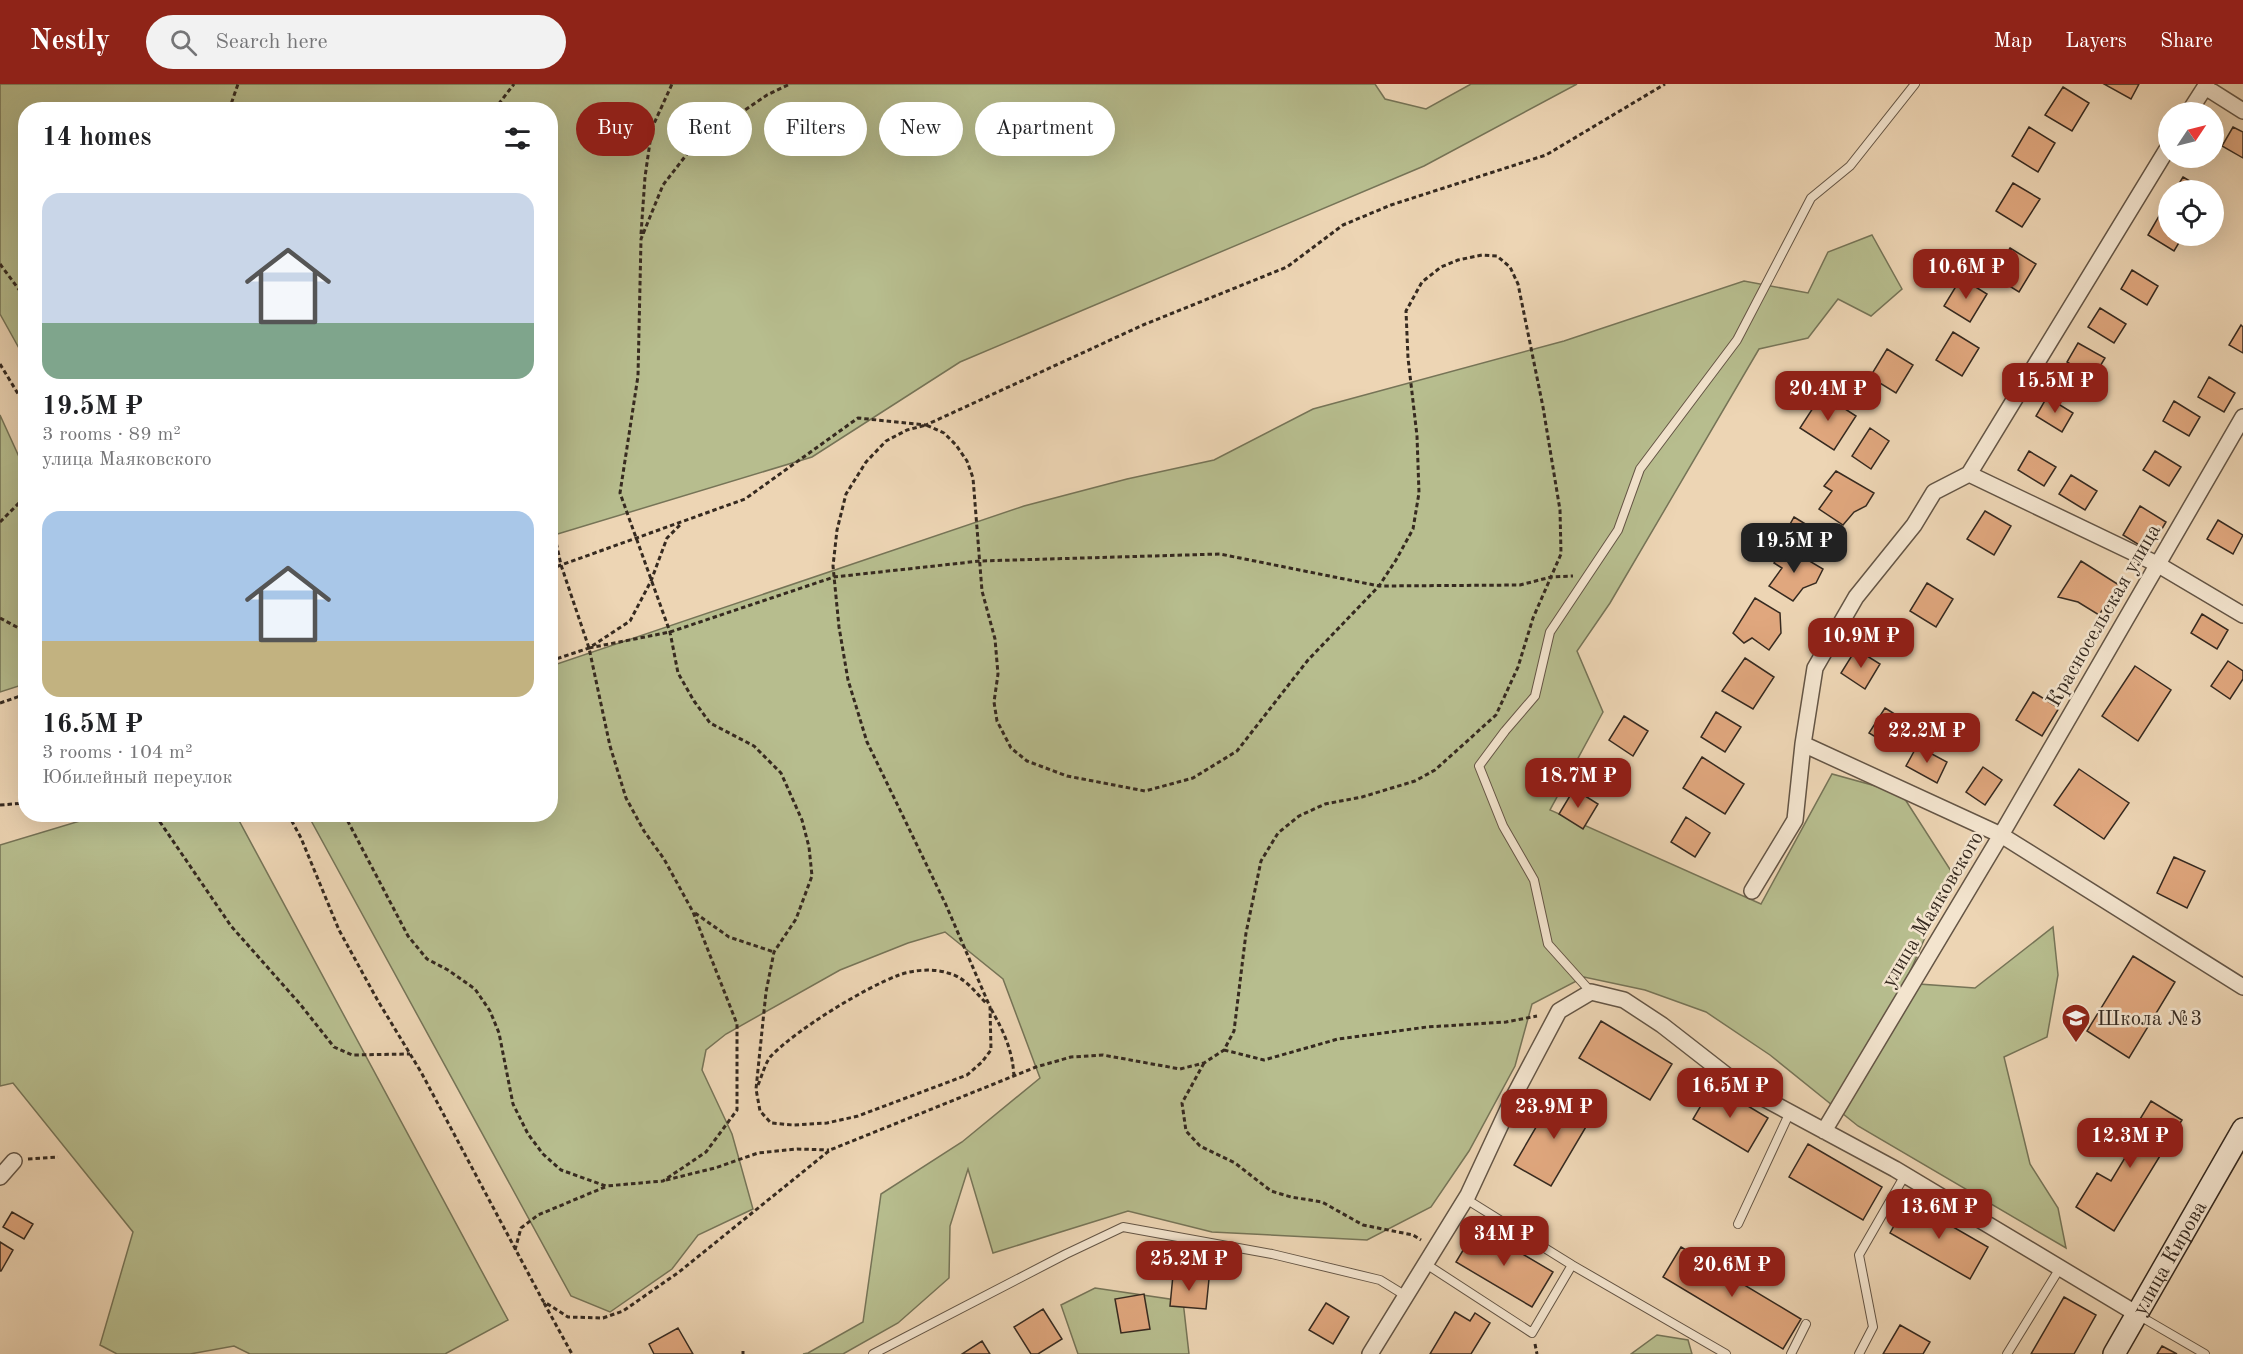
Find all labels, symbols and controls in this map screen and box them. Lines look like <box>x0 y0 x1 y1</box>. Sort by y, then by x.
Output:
search box <box>146 15 566 69</box>
icon: search <box>167 26 200 59</box>
text: Nestly <box>30 28 110 56</box>
text: Search here <box>215 31 328 53</box>
text: Map <box>1993 31 2032 52</box>
text: Layers <box>2065 31 2127 52</box>
text: Share <box>2160 31 2213 52</box>
chip: Buy <box>576 102 655 156</box>
chip: Rent <box>667 102 752 156</box>
chip: Filters <box>764 102 867 156</box>
chip: New <box>879 102 963 156</box>
chip: Apartment <box>975 102 1115 156</box>
north arrow <box>2158 102 2224 168</box>
map controls <box>2158 102 2224 246</box>
icon: filters <box>501 122 534 155</box>
text: 14 homes <box>42 125 151 151</box>
button: locate <box>2158 180 2224 246</box>
icon: home <box>234 232 342 340</box>
pin: 10.6M ₽ <box>1911 249 2021 300</box>
text: 10.6M ₽ <box>1927 258 2005 278</box>
pin: 15.5M ₽ <box>2000 363 2110 414</box>
pin: 20.4M ₽ <box>1773 371 1883 422</box>
text: 15.5M ₽ <box>2016 372 2094 392</box>
text: 20.4M ₽ <box>1789 380 1867 400</box>
text: 19.5M ₽ <box>42 394 143 420</box>
text: 3 rooms · 89 m² <box>42 425 181 445</box>
text: улица Маяковского <box>42 450 212 470</box>
street label: Красносельская улица <box>2043 521 2165 711</box>
pin: 19.5M ₽ <box>1739 523 1849 574</box>
text: 19.5M ₽ <box>1755 532 1833 552</box>
icon: home <box>234 550 342 658</box>
pin: 10.9M ₽ <box>1806 618 1916 669</box>
text: 10.9M ₽ <box>1822 627 1900 647</box>
text: 16.5M ₽ <box>42 712 143 738</box>
pin: 22.2M ₽ <box>1872 713 1982 764</box>
text: 22.2M ₽ <box>1888 722 1966 742</box>
text: 3 rooms · 104 m² <box>42 743 192 763</box>
pin: 18.7M ₽ <box>1523 758 1633 809</box>
text: 18.7M ₽ <box>1539 767 1617 787</box>
text: Юбилейный переулок <box>42 768 233 788</box>
street label: улица Маяковского <box>1878 828 1988 992</box>
school or university icon: Школа №3 <box>2060 1002 2092 1044</box>
place label: Школа №3 <box>2097 1009 2203 1030</box>
pin: 16.5M ₽ <box>1675 1068 1785 1119</box>
text: 16.5M ₽ <box>1691 1077 1769 1097</box>
pin: 23.9M ₽ <box>1499 1089 1609 1140</box>
text: 23.9M ₽ <box>1515 1098 1593 1118</box>
pin: 12.3M ₽ <box>2075 1118 2185 1169</box>
text: 12.3M ₽ <box>2091 1127 2169 1147</box>
pin: 13.6M ₽ <box>1884 1189 1994 1240</box>
text: 13.6M ₽ <box>1900 1198 1978 1218</box>
street label: улица Кирова <box>2130 1198 2211 1319</box>
pin: 34M ₽ <box>1462 1216 1546 1267</box>
text: 34M ₽ <box>1474 1225 1534 1245</box>
pin: 25.2M ₽ <box>1134 1241 1244 1292</box>
pin: 20.6M ₽ <box>1677 1247 1787 1298</box>
text: 25.2M ₽ <box>1150 1250 1228 1270</box>
text: 20.6M ₽ <box>1693 1256 1771 1276</box>

